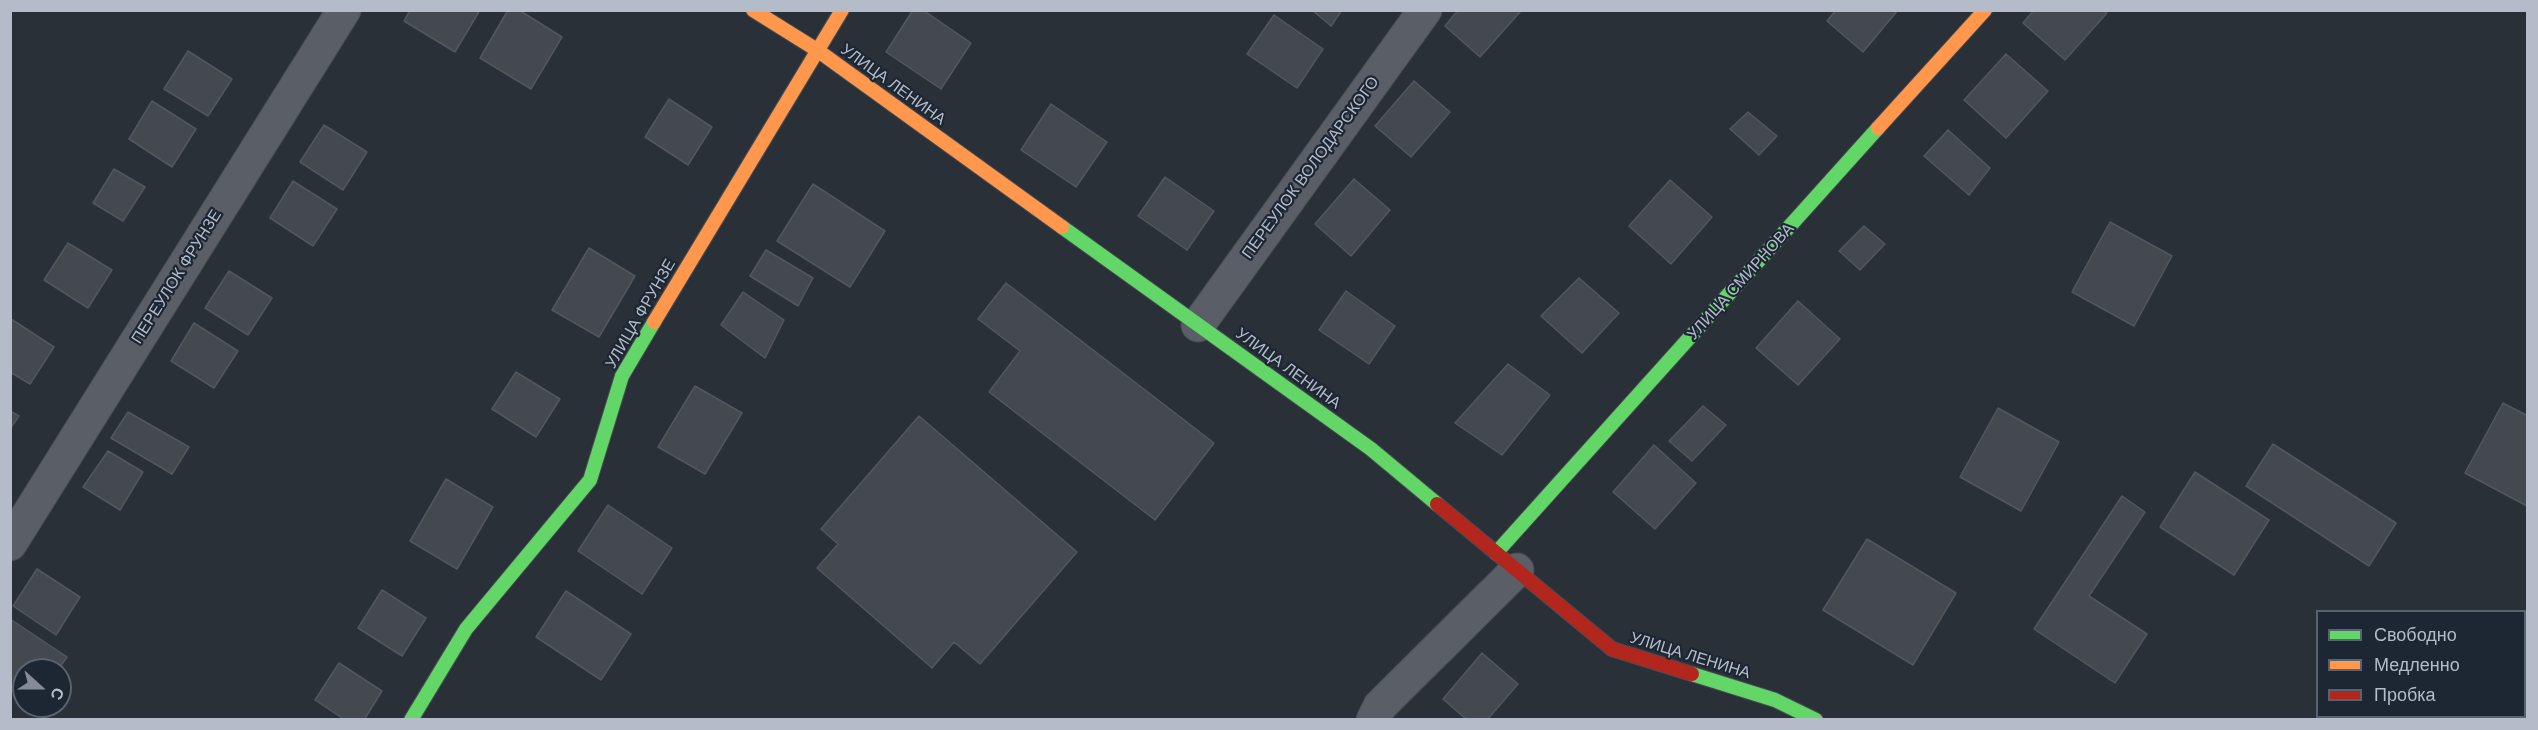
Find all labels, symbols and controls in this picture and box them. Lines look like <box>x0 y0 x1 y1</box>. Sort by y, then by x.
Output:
street label: УЛИЦА ЛЕНИНА <box>837 40 949 130</box>
street label: ПЕРЕУЛОК ВОЛОДАРСКОГО <box>1239 73 1383 263</box>
street label: ПЕРЕУЛОК ФРУНЗЕ <box>128 206 226 348</box>
street label: УЛИЦА СМИРНОВА <box>1684 220 1798 344</box>
street label: УЛИЦА ФРУНЗЕ <box>602 256 680 372</box>
street label: УЛИЦА ЛЕНИНА <box>1232 324 1344 414</box>
legend <box>2316 610 2526 718</box>
text: Свободно <box>2374 625 2457 645</box>
street label: УЛИЦА ЛЕНИНА <box>1627 629 1753 683</box>
text: Медленно <box>2374 655 2460 675</box>
north arrow <box>12 658 72 718</box>
text: С <box>47 685 67 702</box>
text: Пробка <box>2374 685 2436 705</box>

